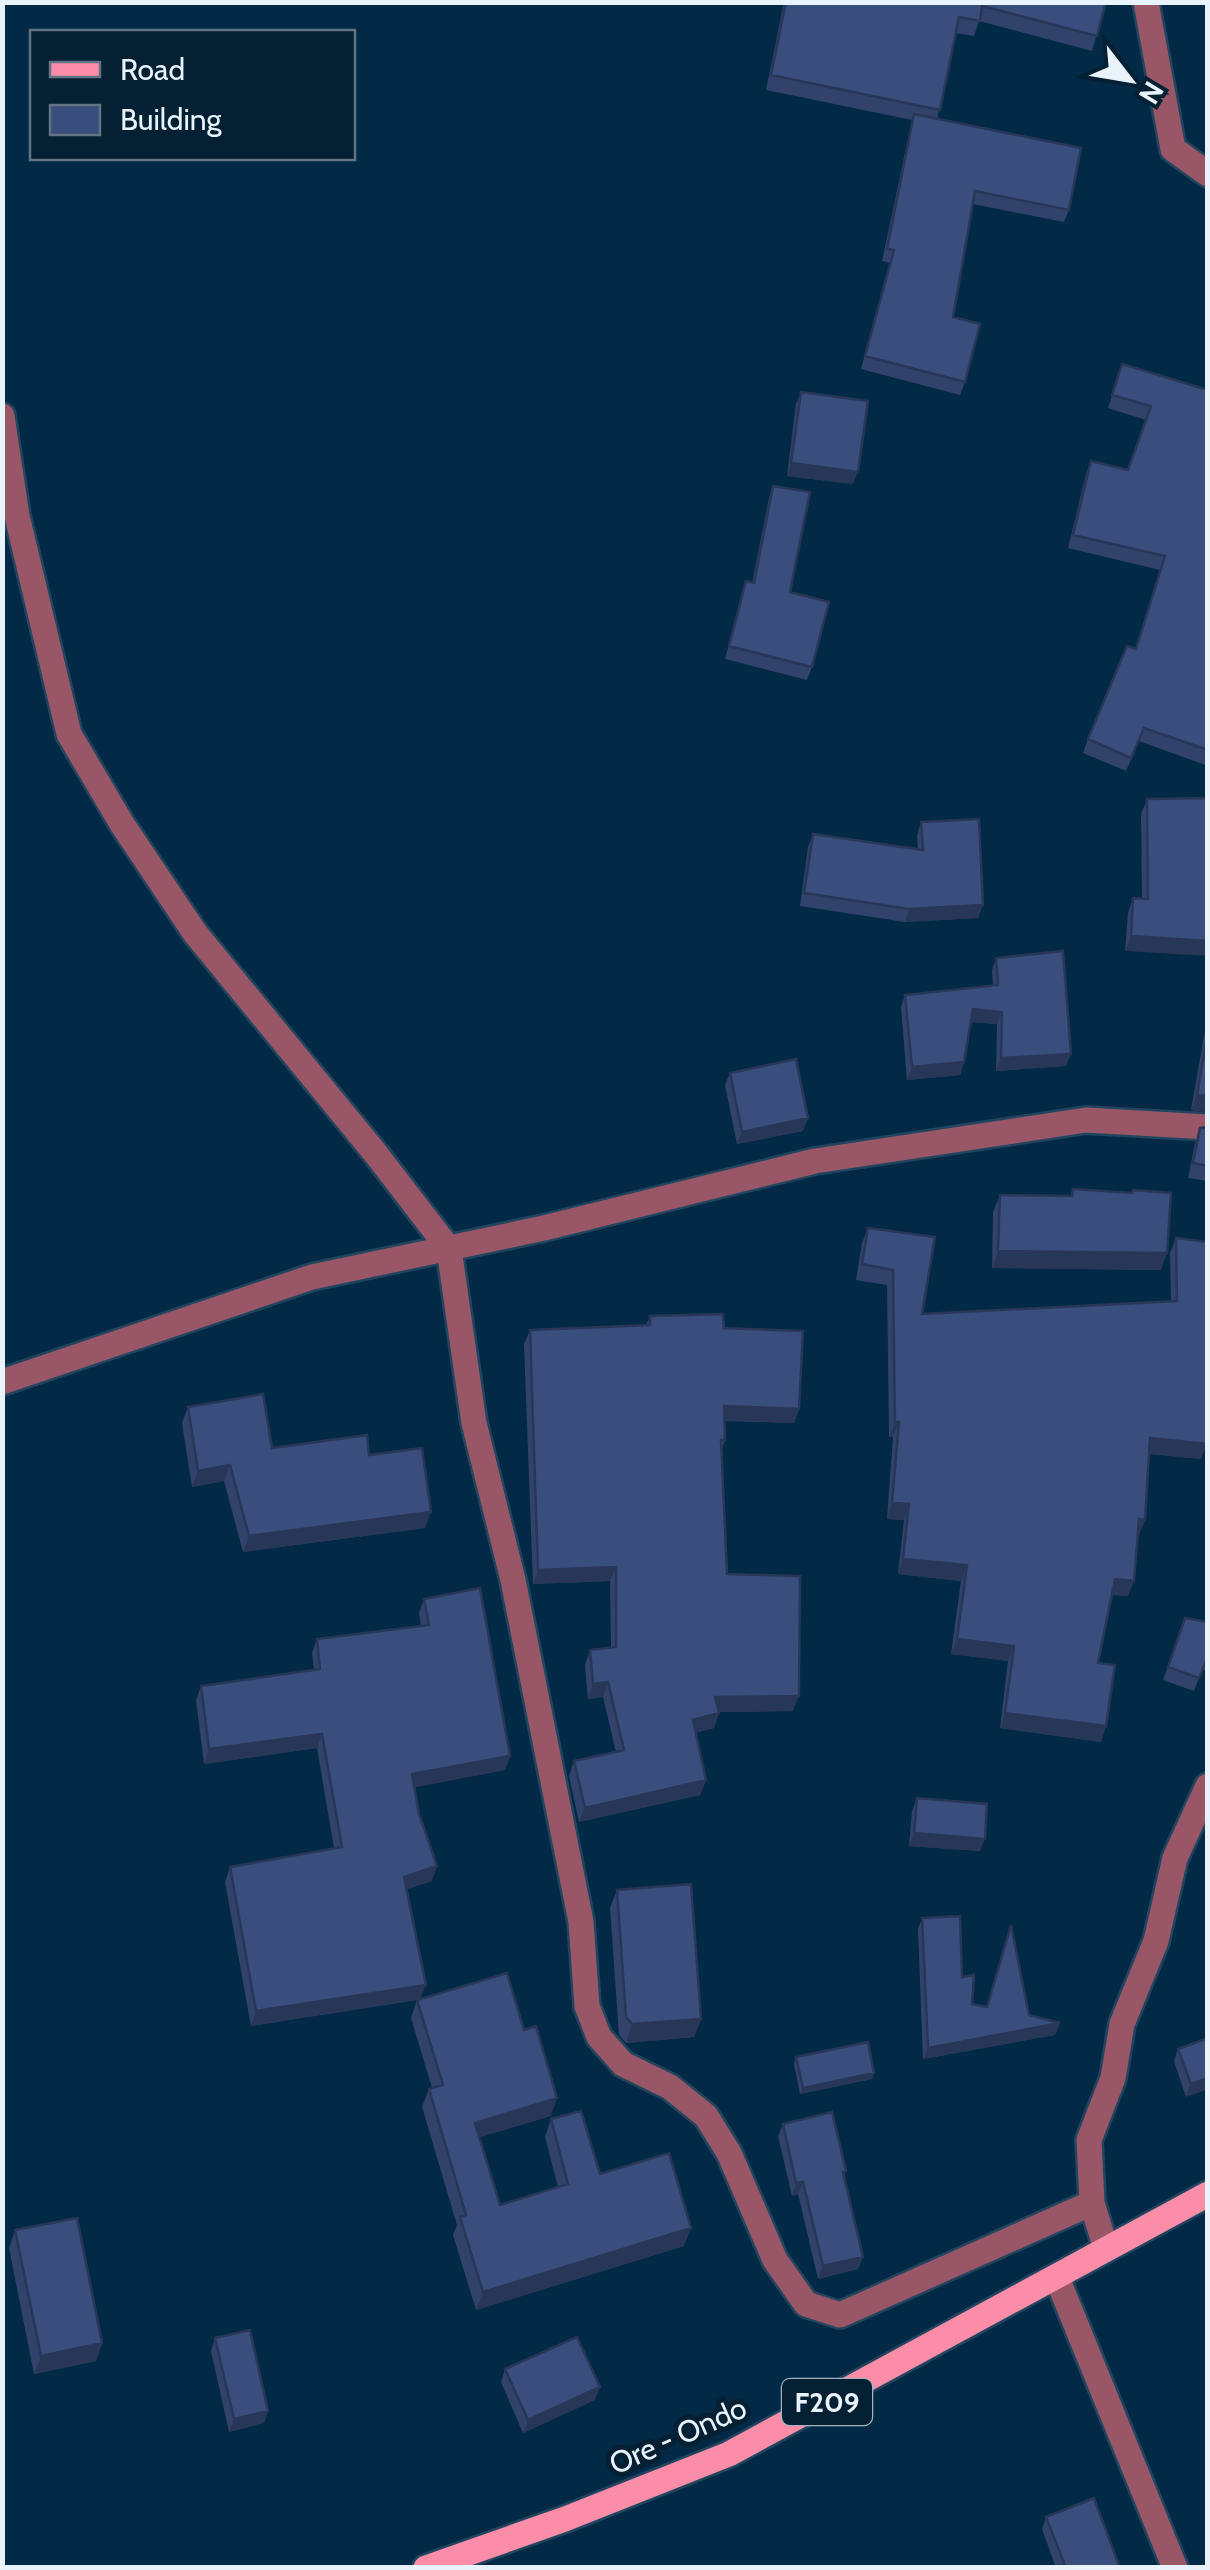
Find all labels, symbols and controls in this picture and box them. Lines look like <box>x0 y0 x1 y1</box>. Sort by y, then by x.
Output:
legend <box>30 30 355 160</box>
north arrow <box>1080 30 1180 130</box>
text: Road <box>120 51 185 88</box>
text: N <box>1132 76 1171 110</box>
text: Building <box>120 101 223 138</box>
road number: F209 <box>782 2379 872 2425</box>
street label: Ore - Ondo <box>603 2389 752 2482</box>

